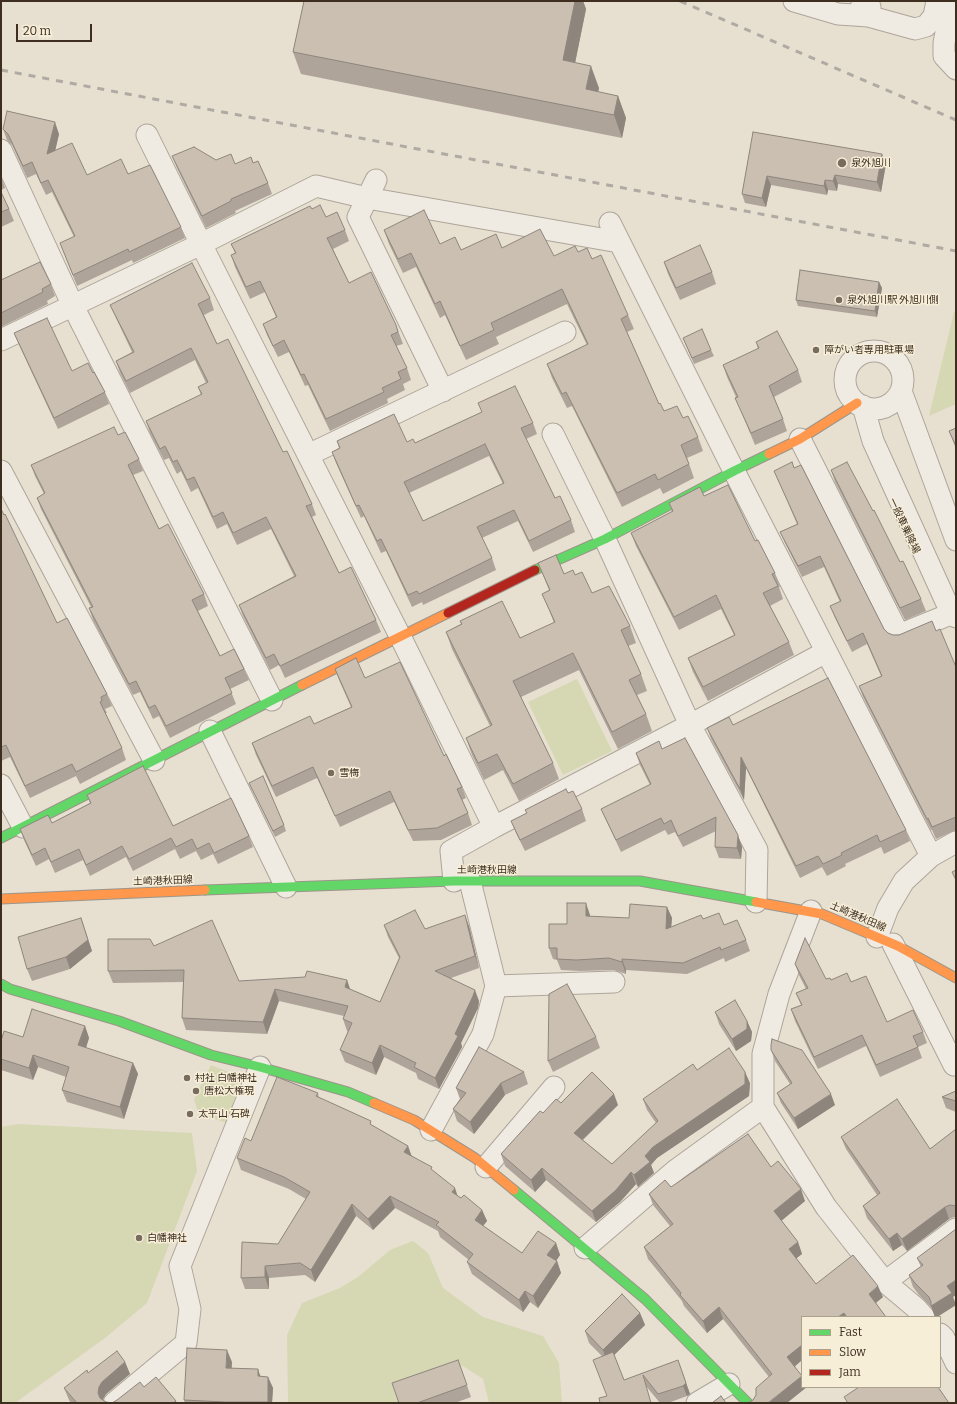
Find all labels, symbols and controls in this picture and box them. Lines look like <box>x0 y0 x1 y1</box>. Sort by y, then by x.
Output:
scale bar <box>18 16 94 42</box>
text: 20 m <box>23 24 51 38</box>
marker: 泉外旭川 <box>836 157 848 169</box>
place label: 泉外旭川 <box>851 157 891 169</box>
place label: 泉外旭川駅 外旭川側 <box>847 294 939 306</box>
marker: 泉外旭川駅 外旭川側 <box>834 295 844 305</box>
place label: 障がい者専用駐車場 <box>824 344 914 356</box>
marker: 障がい者専用駐車場 <box>811 345 821 355</box>
street label: 一般車乗降場 <box>886 496 922 556</box>
place label: 雪梅 <box>339 767 359 779</box>
marker: 雪梅 <box>326 768 336 778</box>
street label: 土崎港秋田線 <box>457 864 517 876</box>
street label: 土崎港秋田線 <box>133 874 193 888</box>
street label: 土崎港秋田線 <box>828 900 888 934</box>
place label: 村社 白幡神社 <box>195 1072 257 1084</box>
marker: 村社 白幡神社 <box>182 1073 192 1083</box>
place label: 唐松大権現 <box>204 1085 254 1097</box>
marker: 唐松大権現 <box>191 1086 201 1096</box>
place label: 太平山 石碑 <box>198 1108 250 1120</box>
marker: 太平山 石碑 <box>185 1109 195 1119</box>
place label: 白幡神社 <box>147 1232 187 1244</box>
marker: 白幡神社 <box>134 1233 144 1243</box>
legend <box>801 1316 941 1388</box>
text: Fast <box>839 1325 862 1339</box>
text: Slow <box>839 1345 866 1359</box>
text: Jam <box>839 1365 861 1379</box>

